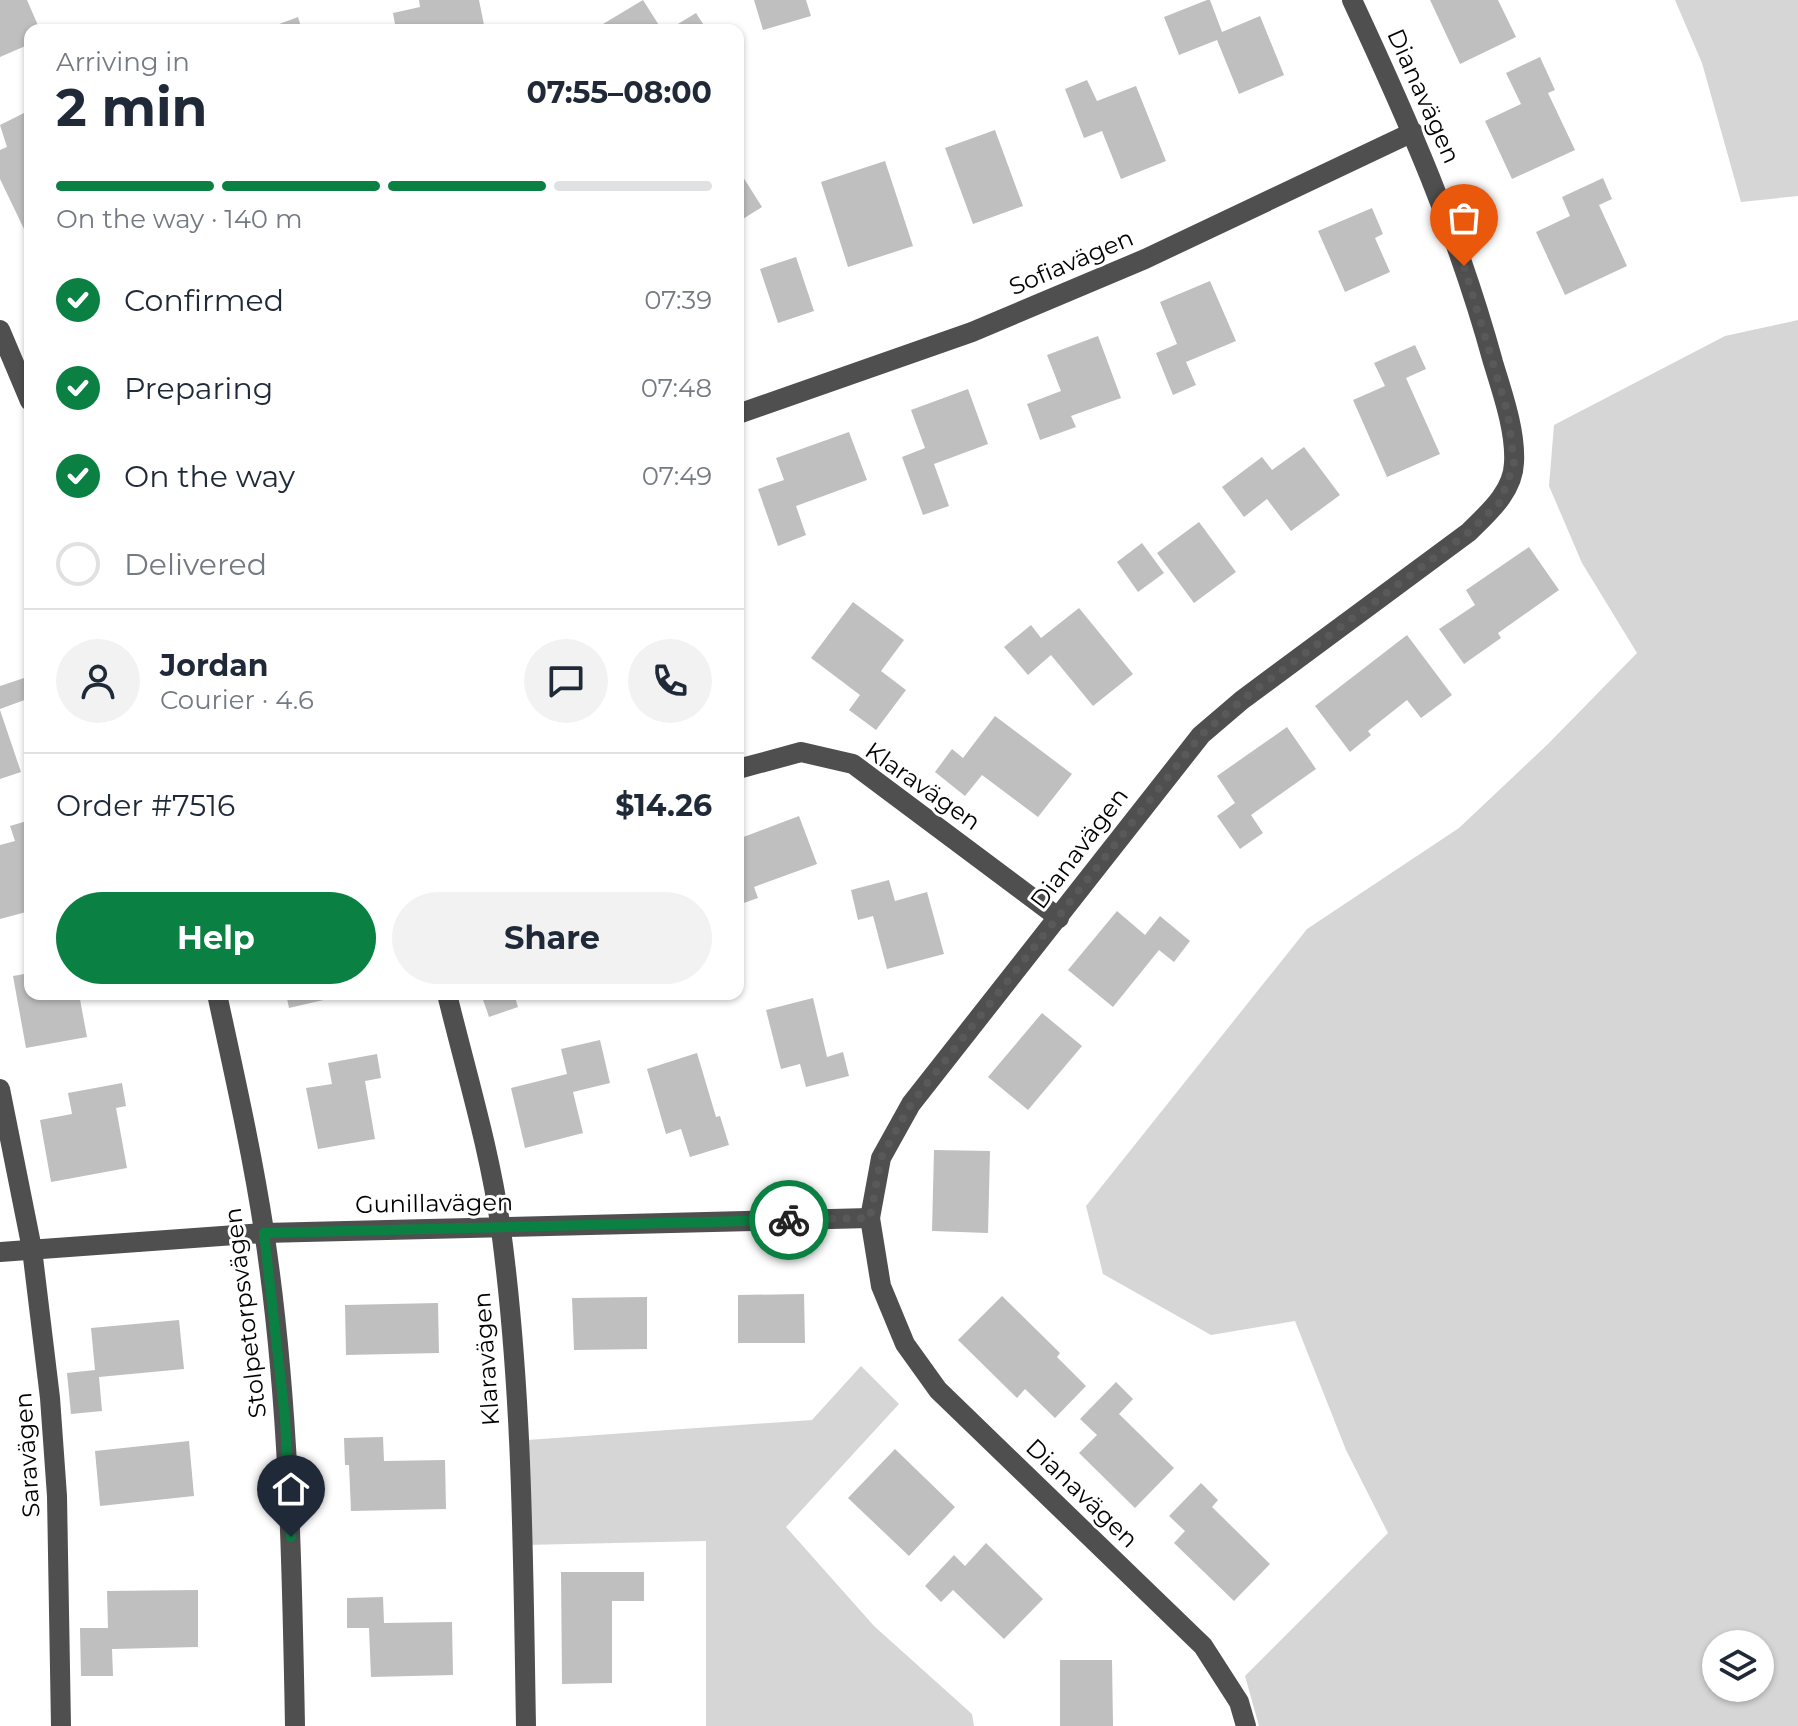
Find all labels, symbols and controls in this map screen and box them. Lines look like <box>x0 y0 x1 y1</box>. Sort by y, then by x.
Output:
street label: Dianavägen <box>1381 24 1467 168</box>
text: Arriving in <box>56 46 190 78</box>
text: 07:55–08:00 <box>526 74 712 111</box>
text: 2 min <box>56 76 208 139</box>
pin <box>1430 184 1498 266</box>
icon: bag <box>1442 196 1486 240</box>
text: On the way · 140 m <box>56 203 302 235</box>
street label: Sofiavägen <box>1004 223 1138 301</box>
icon: check <box>56 278 100 322</box>
text: Confirmed <box>124 282 284 319</box>
text: 07:39 <box>644 284 712 316</box>
icon: check <box>56 366 100 410</box>
text: Preparing <box>124 370 273 407</box>
text: 07:48 <box>641 372 712 404</box>
icon: check <box>56 454 100 498</box>
text: On the way <box>124 458 295 495</box>
text: 07:49 <box>642 460 712 492</box>
text: Delivered <box>124 546 267 583</box>
button: person <box>56 639 140 723</box>
button: chat <box>524 639 608 723</box>
button: phone <box>628 639 712 723</box>
text: Jordan <box>160 647 269 684</box>
text: Courier · 4.6 <box>160 684 314 716</box>
street label: Klaravägen <box>860 736 986 836</box>
street label: Dianavägen <box>1024 782 1134 914</box>
text: Order #7516 <box>56 787 235 824</box>
text: $14.26 <box>615 787 712 824</box>
button: Help <box>56 892 376 984</box>
button: Share <box>392 892 712 984</box>
courier <box>749 1180 829 1260</box>
street label: Gunillavägen <box>355 1187 513 1219</box>
icon: bike <box>767 1198 811 1242</box>
street label: Stolpetorpsvägen <box>218 1206 272 1420</box>
street label: Klaravägen <box>467 1291 505 1427</box>
street label: Saravägen <box>8 1391 46 1519</box>
street label: Dianavägen <box>1020 1432 1144 1554</box>
pin <box>257 1455 325 1537</box>
icon: home <box>269 1467 313 1511</box>
map controls <box>1702 1630 1774 1702</box>
button: layers <box>1702 1630 1774 1702</box>

